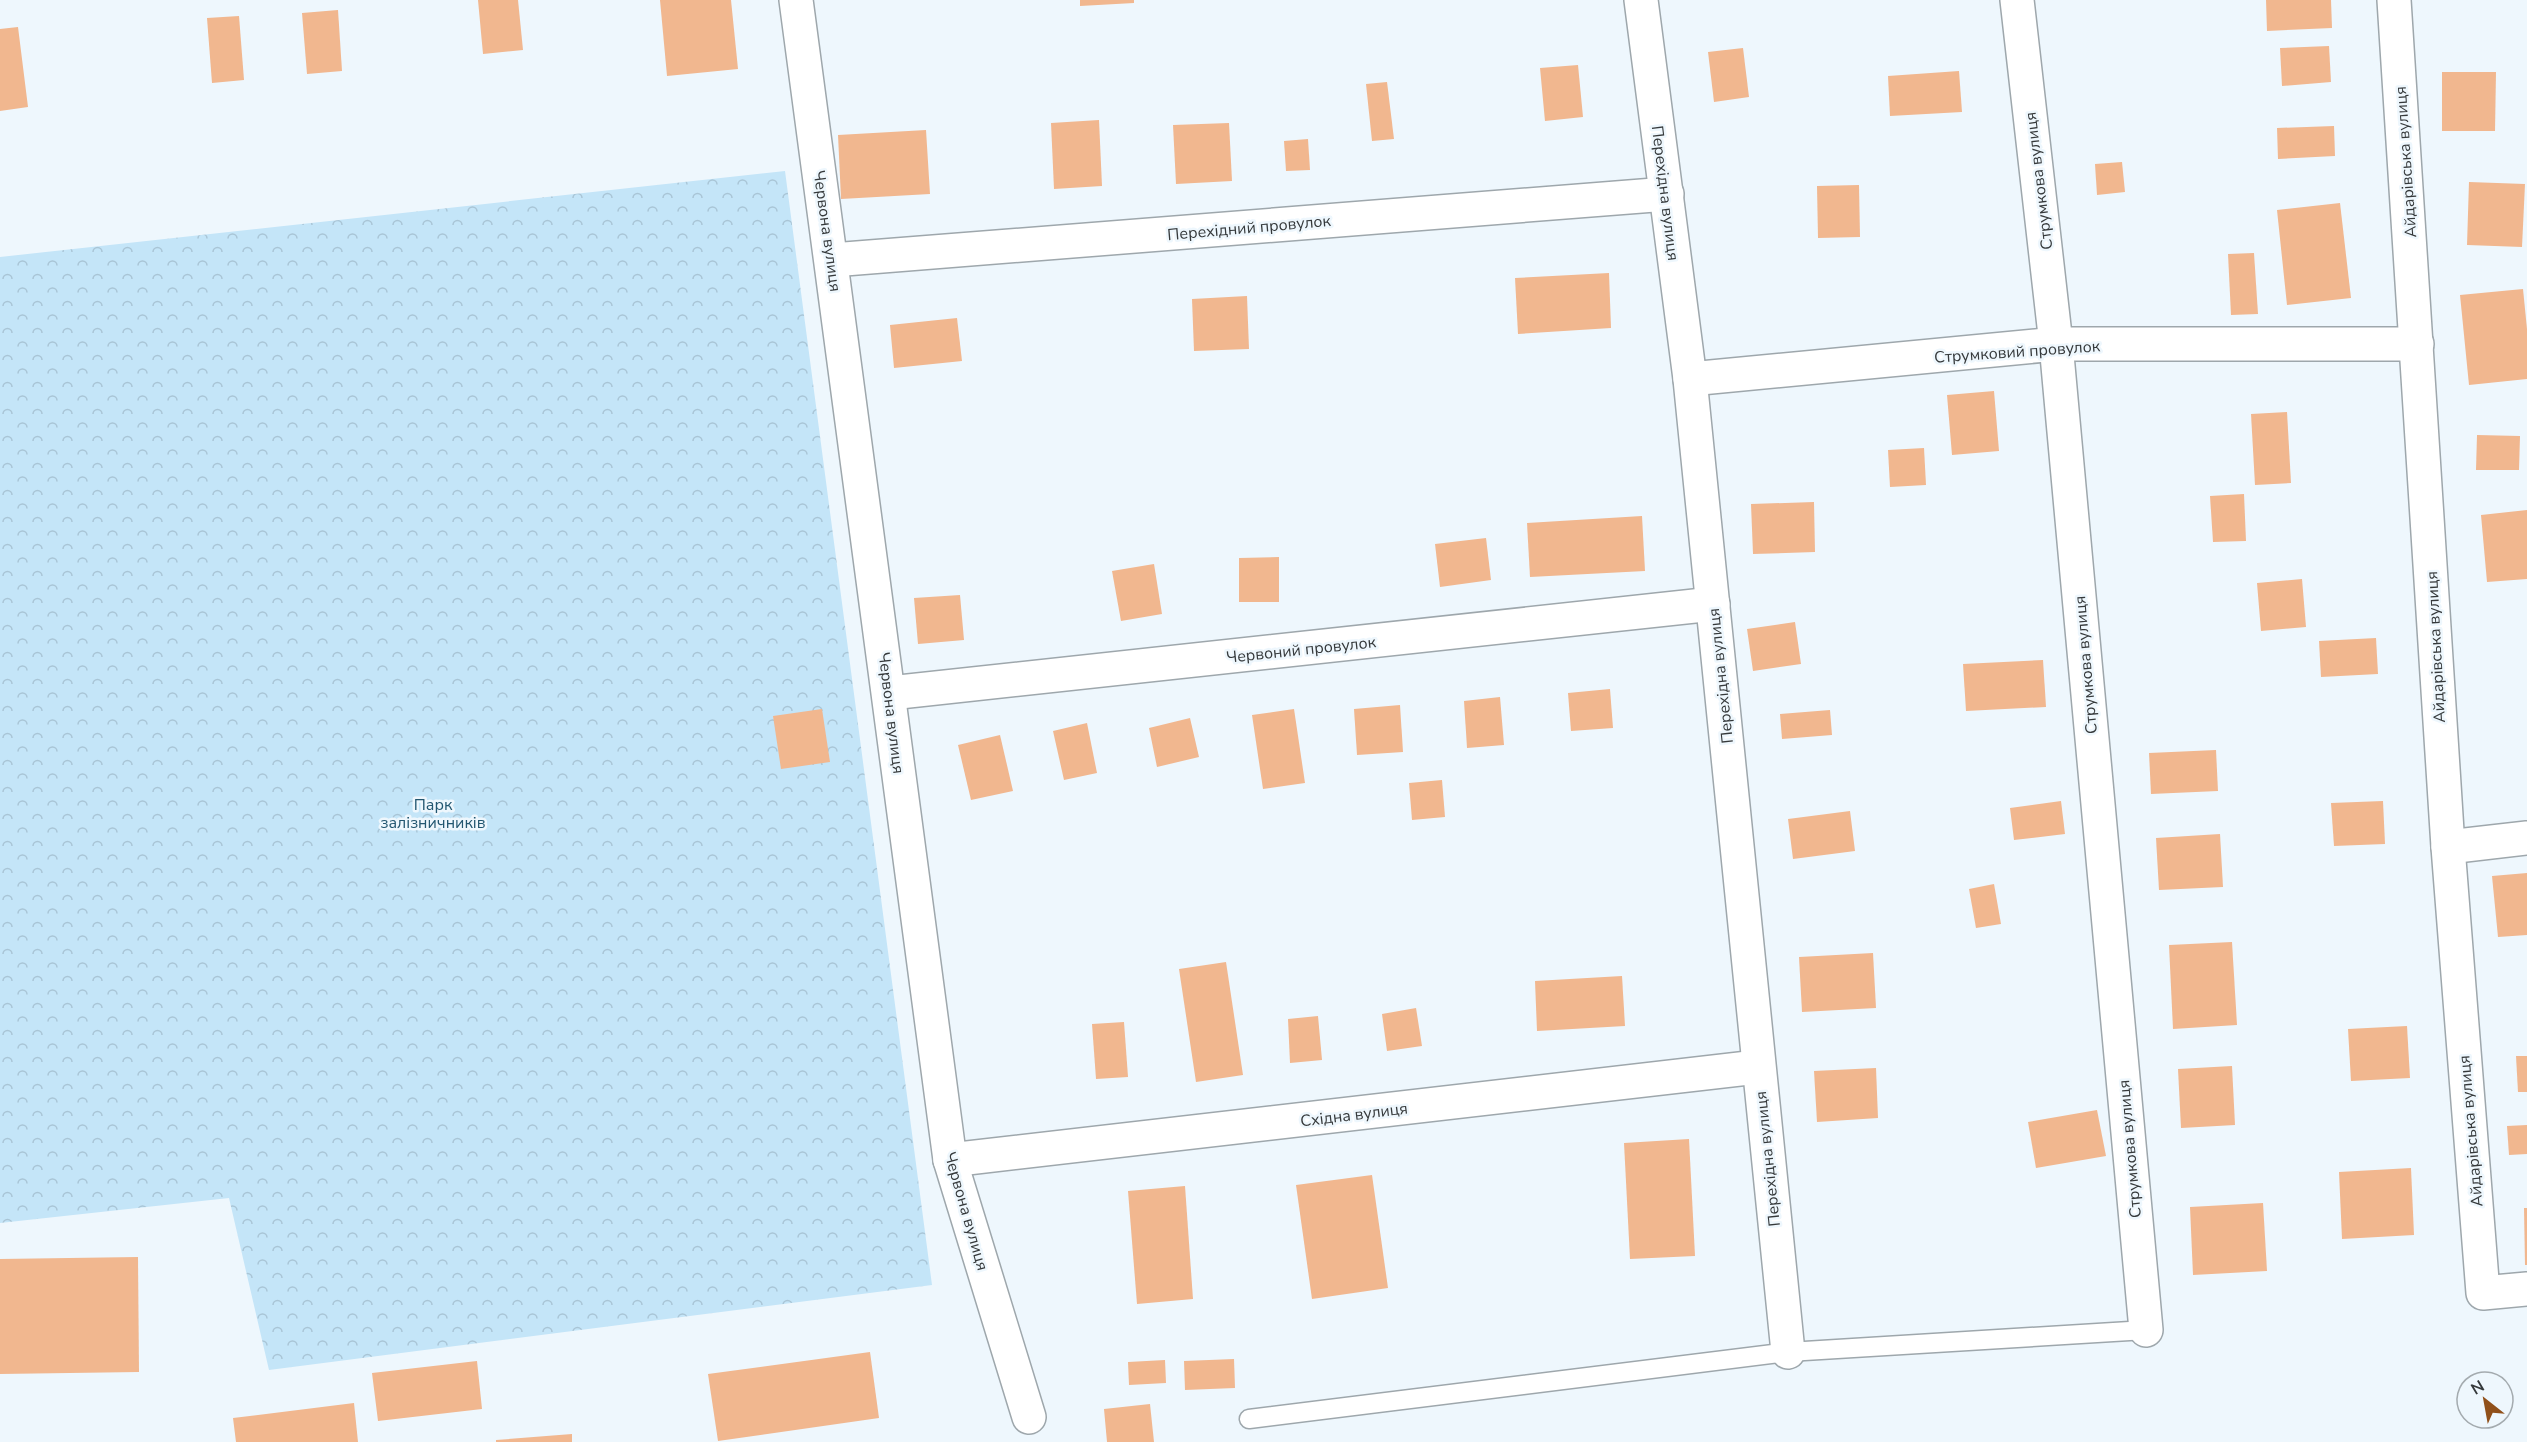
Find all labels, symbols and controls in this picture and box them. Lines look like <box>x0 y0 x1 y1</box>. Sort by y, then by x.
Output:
street label: Айдарівська вулиця <box>2390 85 2422 238</box>
street label: Струмкова вулиця <box>2020 111 2058 251</box>
street label: Перехідна вулиця <box>1646 124 1684 262</box>
street label: Червона вулиця <box>808 169 846 293</box>
street label: Перехідний провулок <box>1166 210 1332 246</box>
street label: Струмковий провулок <box>1933 335 2101 369</box>
street label: Айдарівська вулиця <box>2421 571 2451 723</box>
street label: Струмкова вулиця <box>2069 595 2103 735</box>
street label: Перехідна вулиця <box>1703 607 1739 745</box>
street label: Червоний провулок <box>1225 631 1378 669</box>
street label: Червона вулиця <box>873 651 909 775</box>
park label: Парк залізничників <box>381 794 486 834</box>
street label: Айдарівська вулиця <box>2453 1054 2489 1208</box>
street label: Струмкова вулиця <box>2113 1079 2147 1219</box>
street label: Перехідна вулиця <box>1750 1090 1786 1228</box>
street label: Східна вулиця <box>1299 1097 1409 1132</box>
street label: Червона вулиця <box>939 1149 993 1273</box>
north arrow <box>2455 1370 2515 1430</box>
text: N <box>2467 1375 2489 1401</box>

